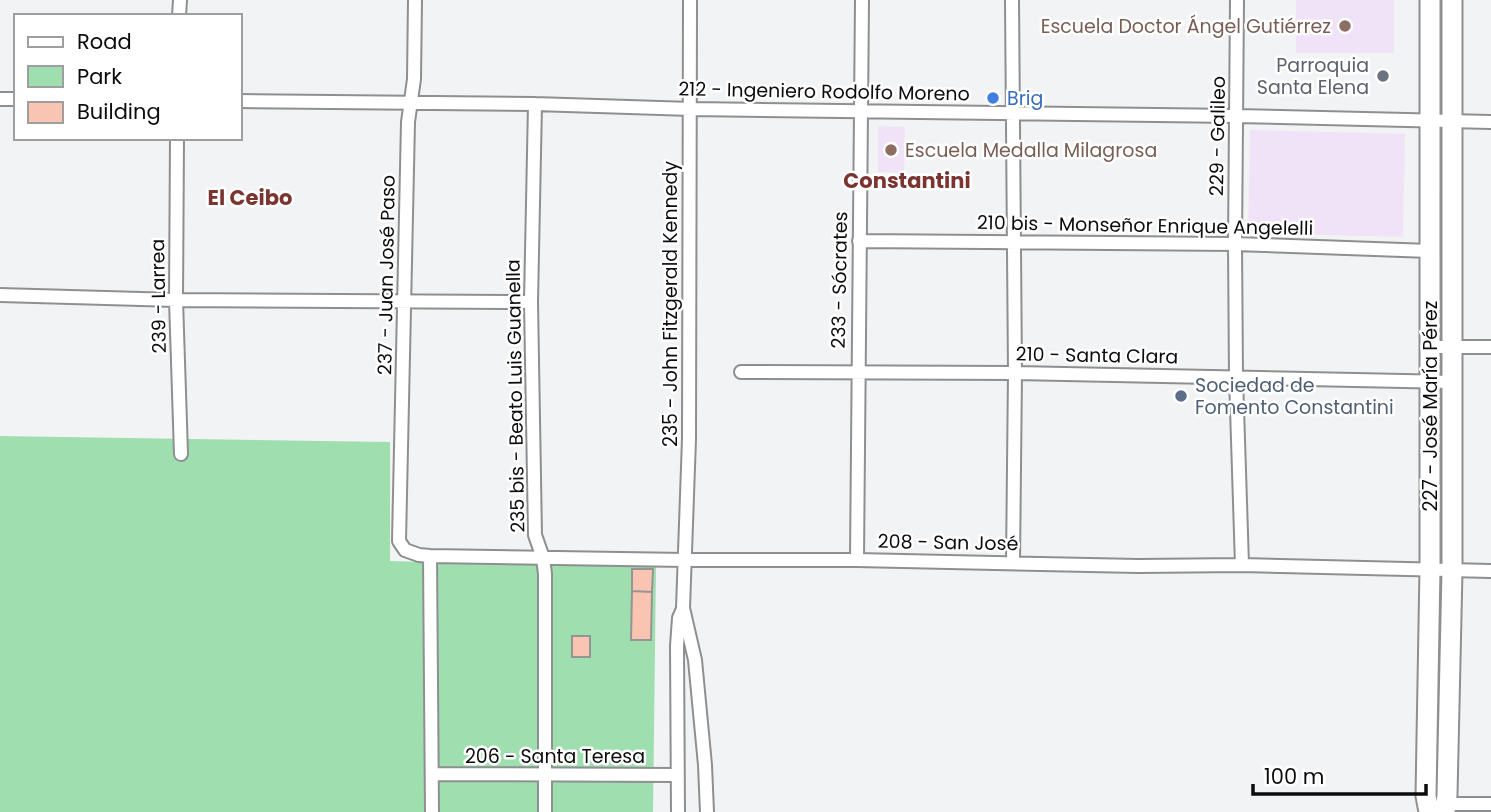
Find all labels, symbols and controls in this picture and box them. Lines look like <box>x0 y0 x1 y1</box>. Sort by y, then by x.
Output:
place label: Escuela Doctor Ángel Gutiérrez <box>1041 13 1331 40</box>
legend <box>14 14 242 140</box>
marker: Escuela Doctor Ángel Gutiérrez <box>1337 18 1353 34</box>
text: Road <box>77 27 132 56</box>
place label: Parroquia Santa Elena <box>1257 52 1369 101</box>
text: Park <box>77 62 122 91</box>
marker: Parroquia Santa Elena <box>1375 68 1391 84</box>
street label: 212 - Ingeniero Rodolfo Moreno <box>678 75 970 108</box>
street label: 229 - Galileo <box>1203 76 1232 196</box>
place label: Brig <box>1007 85 1043 112</box>
marker: Brig <box>985 90 1001 106</box>
text: Building <box>77 97 161 126</box>
place label: Escuela Medalla Milagrosa <box>905 137 1157 164</box>
marker: Escuela Medalla Milagrosa <box>883 142 899 158</box>
street label: 235 - John Fitzgerald Kennedy <box>657 161 684 447</box>
district label: Constantini <box>843 166 971 195</box>
street label: 237 - Juan José Paso <box>371 175 402 375</box>
district label: El Ceibo <box>208 183 292 212</box>
street label: 210 bis - Monseñor Enrique Angelelli <box>977 209 1313 242</box>
street label: 233 - Sócrates <box>825 211 854 349</box>
street label: 239 - Larrea <box>144 238 173 353</box>
street label: 235 bis - Beato Luis Guanella <box>500 259 531 533</box>
street label: 227 - José María Pérez <box>1417 300 1444 512</box>
street label: 210 - Santa Clara <box>1015 341 1179 370</box>
place label: Sociedad de Fomento Constantini <box>1195 372 1394 421</box>
marker: Sociedad de Fomento Constantini <box>1173 388 1189 404</box>
street label: 208 - San José <box>877 528 1019 557</box>
street label: 206 - Santa Teresa <box>465 743 645 770</box>
scale bar <box>1253 752 1426 796</box>
text: 100 m <box>1264 762 1324 791</box>

